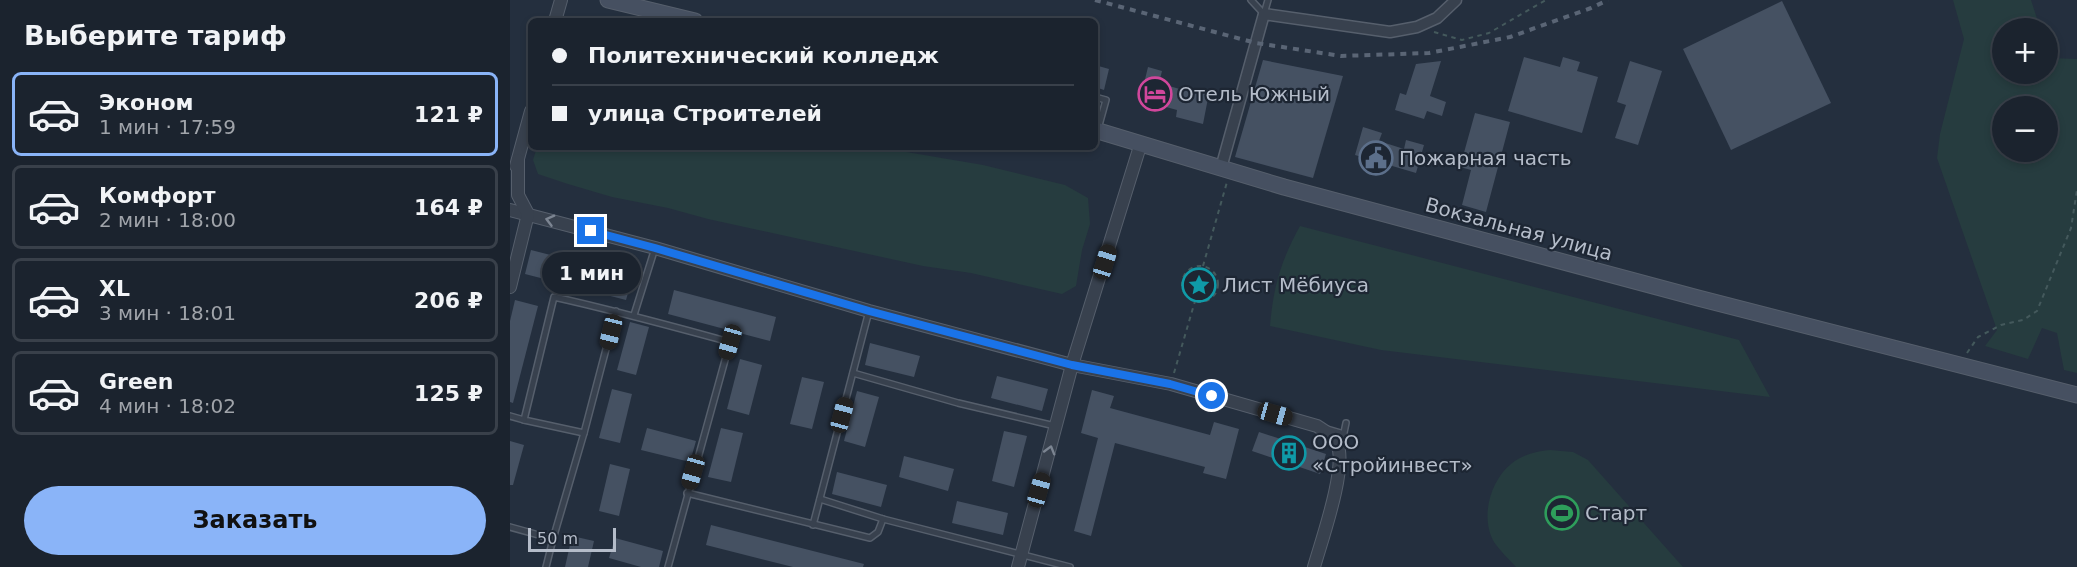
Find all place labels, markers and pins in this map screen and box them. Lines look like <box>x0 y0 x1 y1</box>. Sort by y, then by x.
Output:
hotel icon: Отель Южный <box>1137 76 1173 112</box>
place label: Отель Южный <box>1178 82 1330 106</box>
public building icon: Пожарная часть <box>1358 140 1394 176</box>
place label: Пожарная часть <box>1399 146 1571 170</box>
place icon: Лист Мёбиуса <box>1181 267 1217 303</box>
place label: Лист Мёбиуса <box>1222 273 1369 297</box>
place label: ООО «Стройинвест» <box>1312 430 1473 477</box>
building icon: ООО «Стройинвест» <box>1271 435 1307 471</box>
sports icon: Старт <box>1544 495 1580 531</box>
place label: Старт <box>1585 501 1648 525</box>

